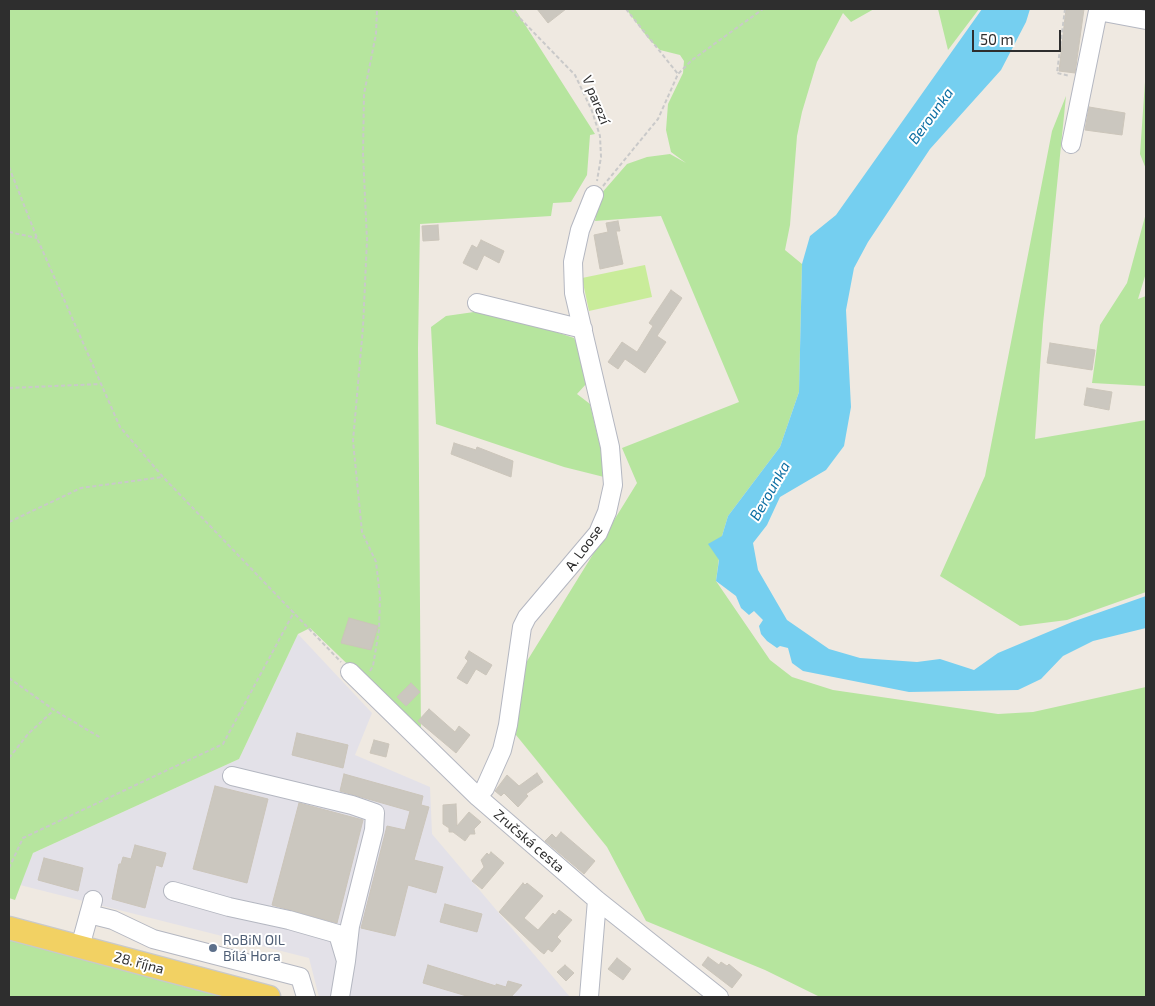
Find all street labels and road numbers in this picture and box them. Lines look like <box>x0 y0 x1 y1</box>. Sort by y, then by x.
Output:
street label: V parezí <box>579 73 613 127</box>
street label: A. Loose <box>562 522 606 574</box>
street label: Zručská cesta <box>490 806 568 876</box>
street label: 28. října <box>112 948 166 978</box>

